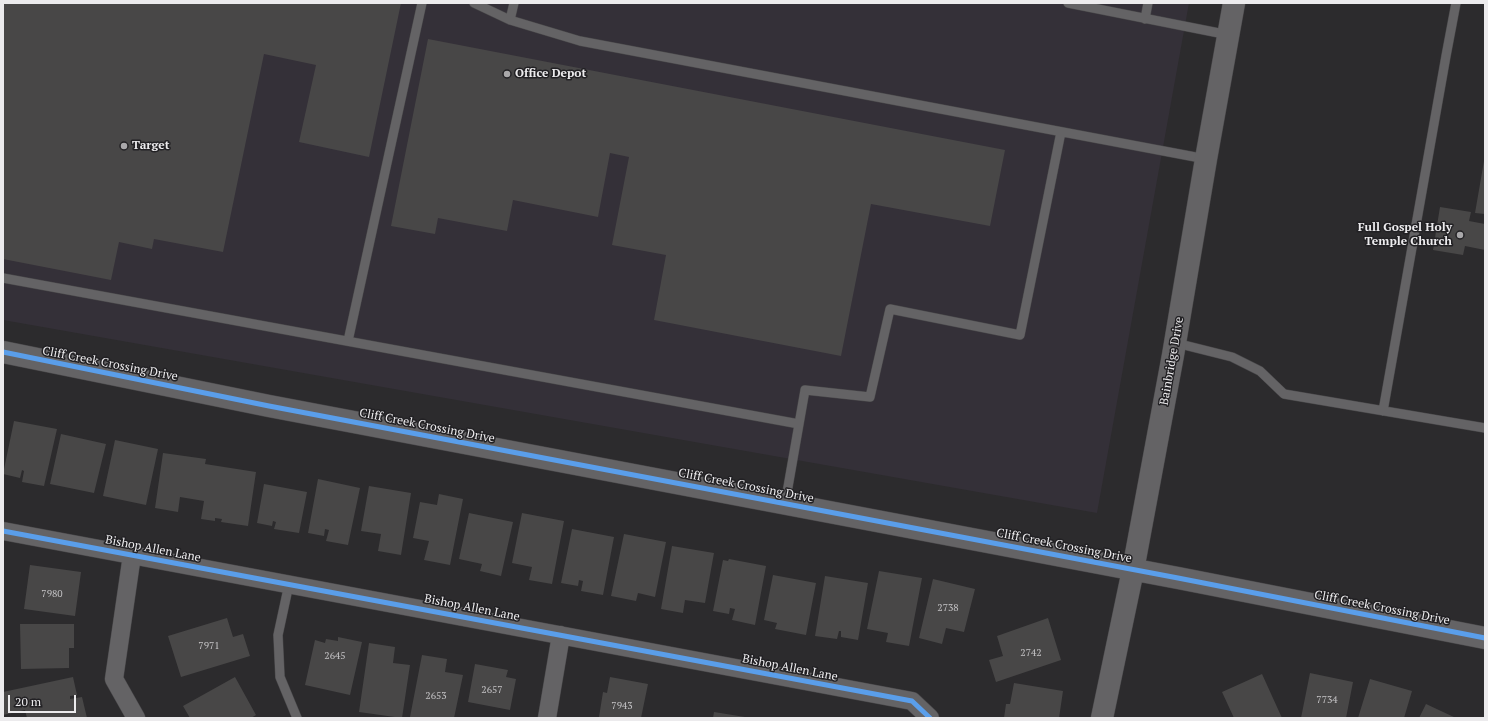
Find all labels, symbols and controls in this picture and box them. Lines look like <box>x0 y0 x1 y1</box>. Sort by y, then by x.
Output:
place label: Office Depot <box>515 67 586 81</box>
marker: Office Depot <box>502 69 512 79</box>
place label: Target <box>132 139 169 153</box>
marker: Target <box>119 141 129 151</box>
place label: Full Gospel Holy Temple Church <box>1358 221 1452 249</box>
marker: Full Gospel Holy Temple Church <box>1455 230 1465 240</box>
street label: Bainbridge Drive <box>1157 316 1187 406</box>
street label: Cliff Creek Crossing Drive <box>41 344 179 384</box>
street label: Cliff Creek Crossing Drive <box>358 406 496 446</box>
street label: Cliff Creek Crossing Drive <box>677 466 815 506</box>
street label: Cliff Creek Crossing Drive <box>995 526 1133 566</box>
street label: Bishop Allen Lane <box>104 533 202 565</box>
house number: 7980 <box>41 588 63 600</box>
street label: Cliff Creek Crossing Drive <box>1313 588 1451 628</box>
street label: Bishop Allen Lane <box>423 592 521 624</box>
house number: 2738 <box>937 602 959 614</box>
house number: 7971 <box>198 640 220 652</box>
house number: 2742 <box>1020 647 1042 659</box>
house number: 2645 <box>324 650 346 662</box>
street label: Bishop Allen Lane <box>741 652 839 684</box>
house number: 2657 <box>481 684 503 696</box>
scale bar <box>10 687 78 713</box>
house number: 2653 <box>425 690 447 702</box>
text: 20 m <box>15 694 41 709</box>
house number: 7734 <box>1316 694 1338 706</box>
house number: 7943 <box>611 700 633 712</box>

